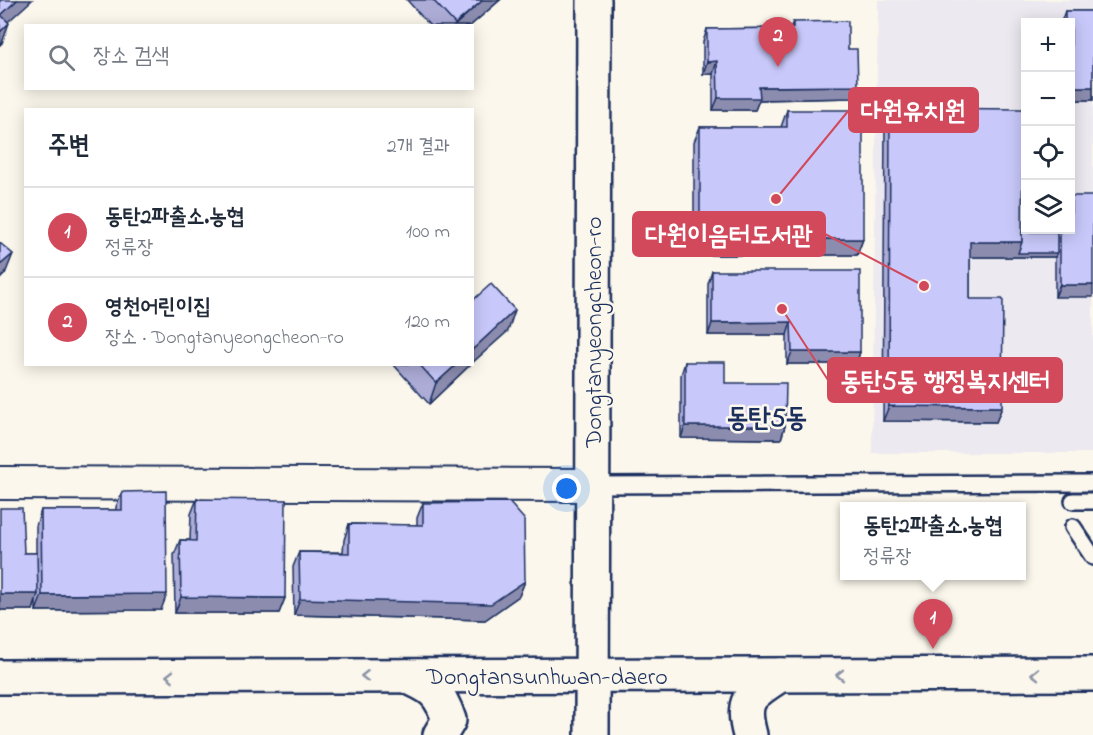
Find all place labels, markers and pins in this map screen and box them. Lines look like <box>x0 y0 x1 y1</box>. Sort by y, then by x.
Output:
pin: 2 <box>758 17 798 67</box>
callout: 다원유치원 <box>849 88 978 132</box>
callout: 다원이음터도서관 <box>633 212 825 256</box>
callout: 동탄5동 행정복지센터 <box>828 358 1062 402</box>
pin: 1 <box>914 600 952 649</box>

